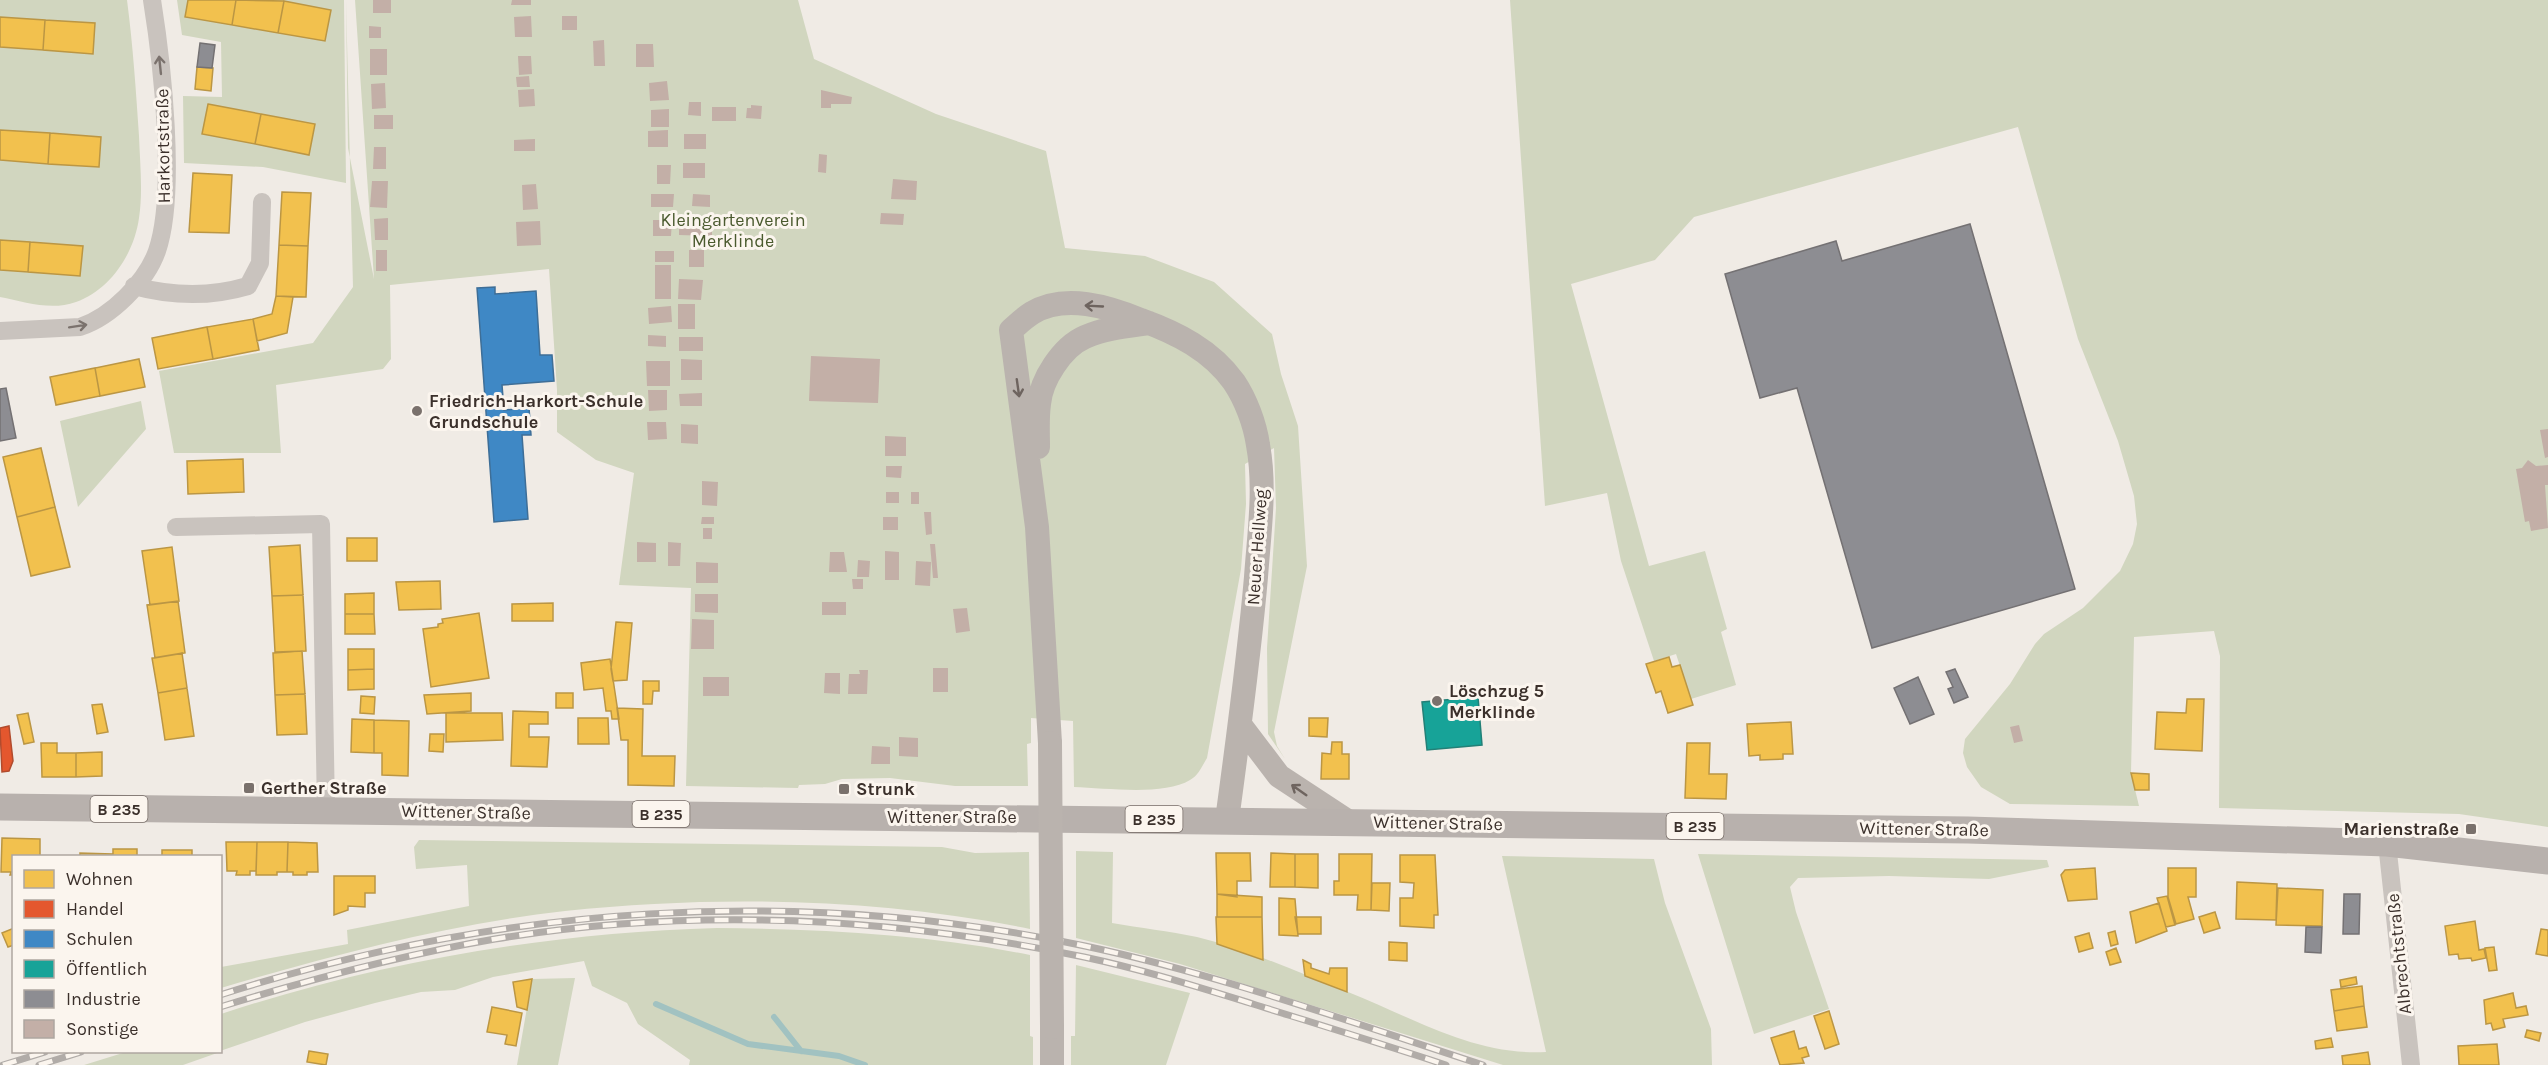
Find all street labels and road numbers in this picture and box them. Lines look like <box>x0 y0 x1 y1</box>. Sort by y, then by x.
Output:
street label: Harkortstraße <box>151 88 175 204</box>
street label: Neuer Hellweg <box>1242 488 1272 606</box>
road number: B 235 <box>90 796 148 822</box>
street label: Wittener Straße <box>401 800 531 824</box>
road number: B 235 <box>632 801 690 827</box>
street label: Wittener Straße <box>887 806 1017 828</box>
road number: B 235 <box>1126 806 1182 832</box>
street label: Wittener Straße <box>1373 811 1503 835</box>
road number: B 235 <box>1666 813 1724 839</box>
street label: Wittener Straße <box>1859 817 1989 841</box>
street label: Albrechtstraße <box>2382 892 2416 1016</box>

